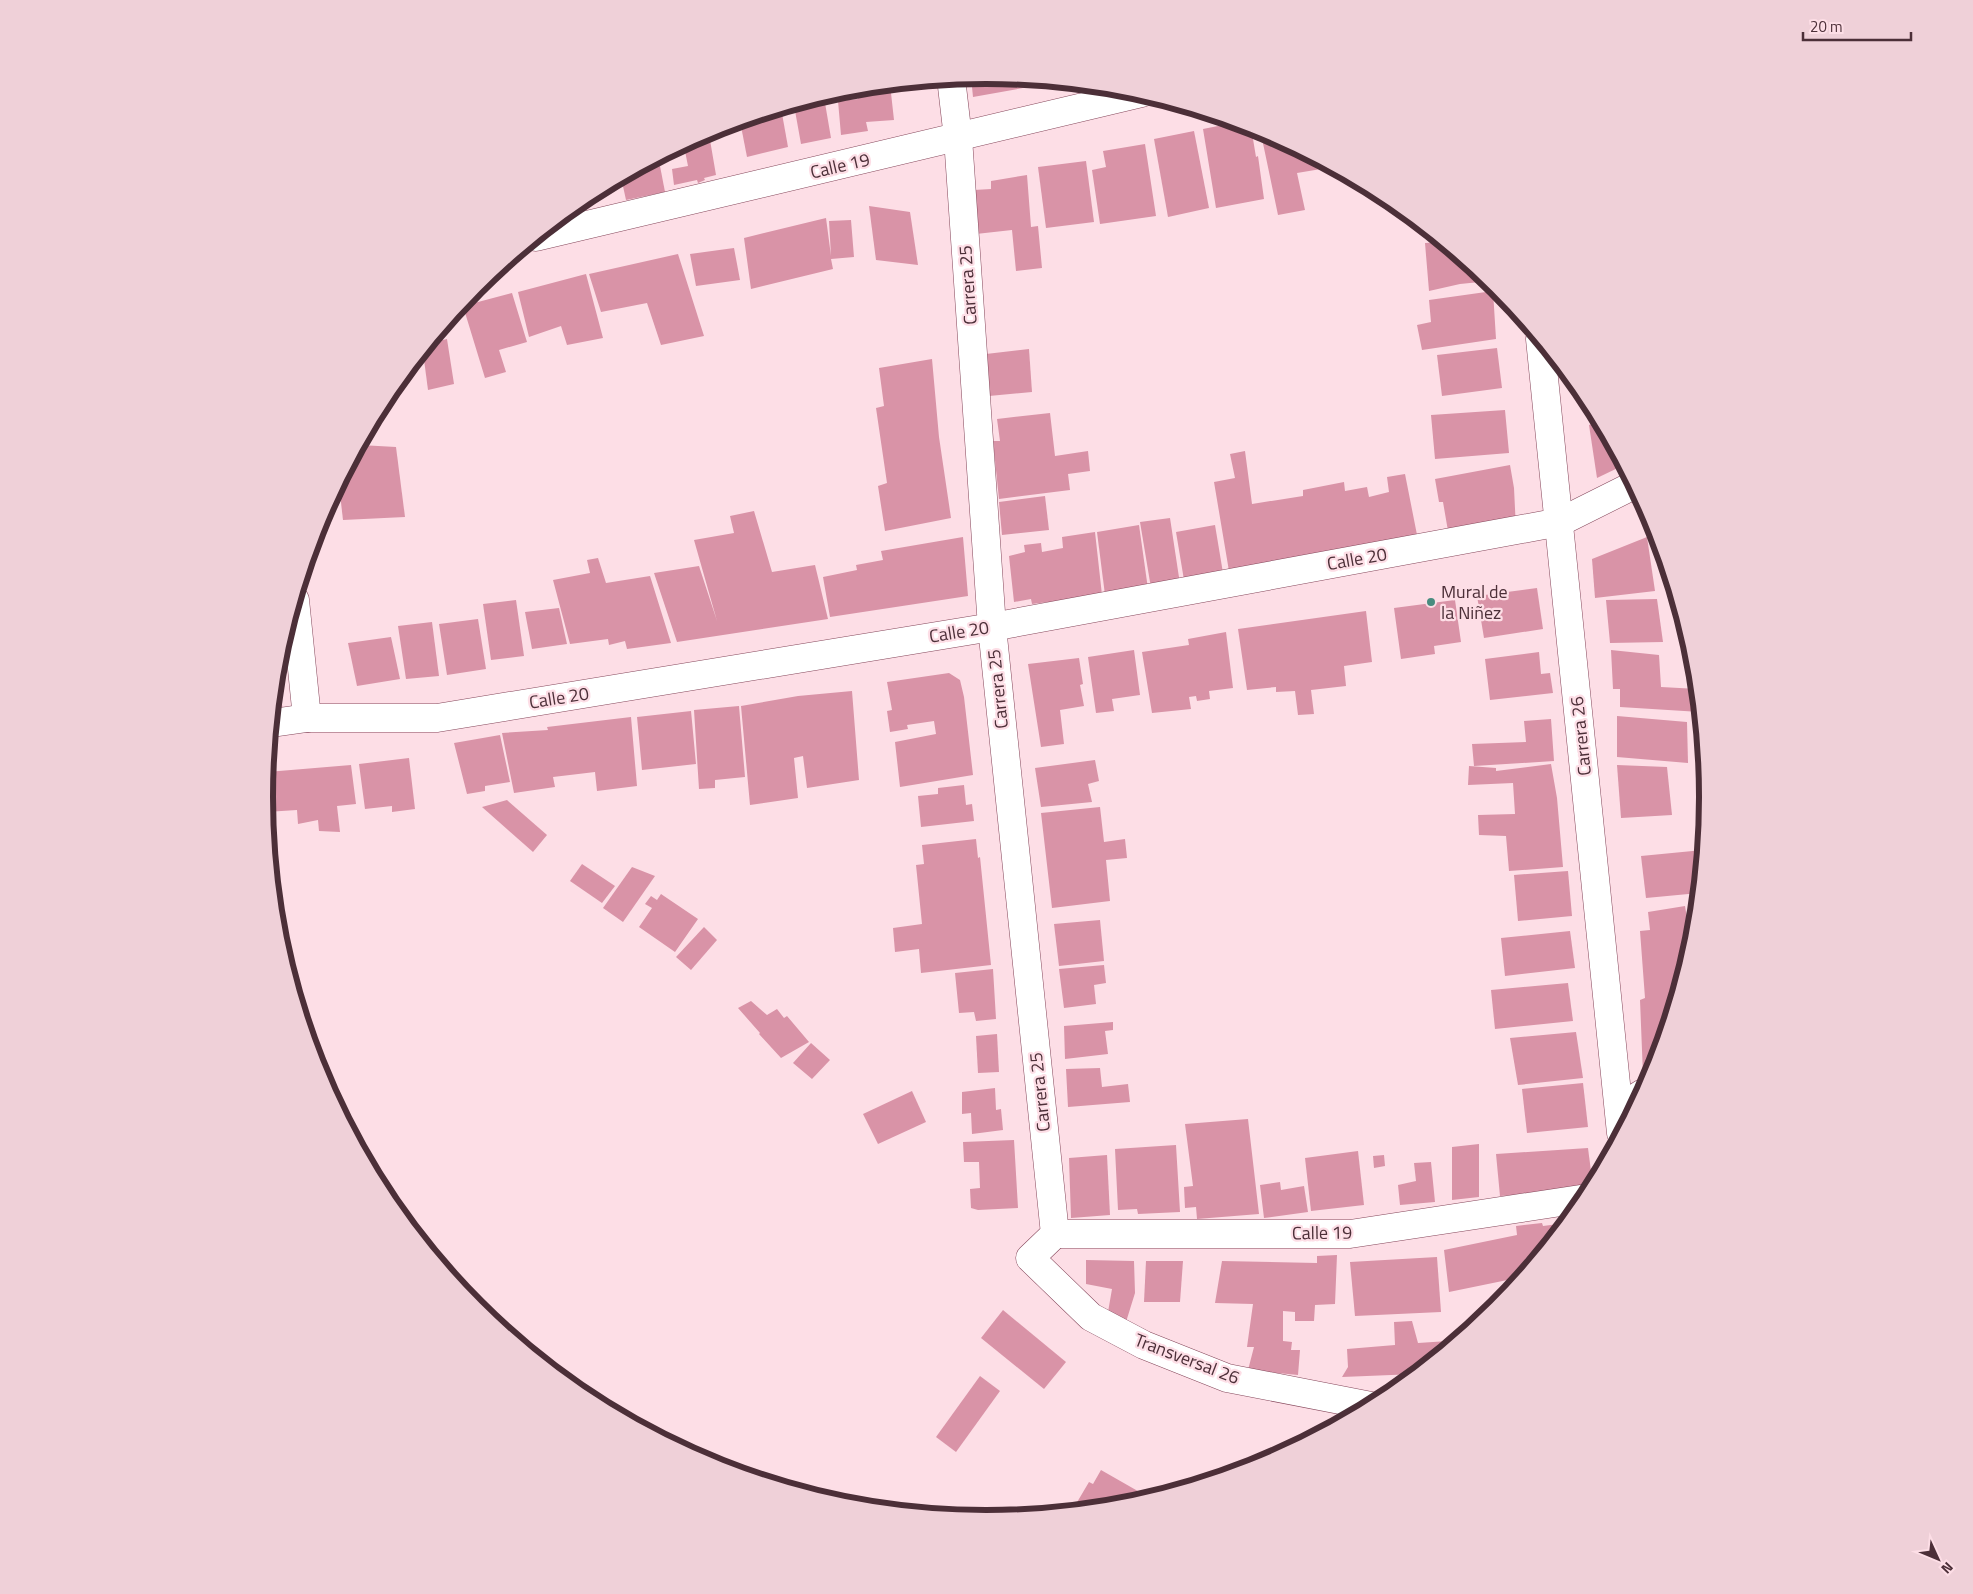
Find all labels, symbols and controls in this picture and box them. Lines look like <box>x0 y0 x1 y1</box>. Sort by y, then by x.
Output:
scale bar <box>1803 10 1910 42</box>
text: 20 m <box>1810 15 1843 38</box>
street label: Calle 19 <box>807 146 872 185</box>
street label: Carrera 25 <box>951 244 984 326</box>
street label: Calle 20 <box>1325 540 1389 577</box>
place label: Mural de la Niñez <box>1441 578 1508 626</box>
marker: Mural de la Niñez <box>1425 596 1437 608</box>
street label: Calle 20 <box>927 613 991 650</box>
street label: Carrera 25 <box>980 648 1015 730</box>
street label: Calle 20 <box>527 679 591 716</box>
street label: Carrera 26 <box>1563 695 1598 777</box>
street label: Carrera 25 <box>1022 1051 1057 1133</box>
street label: Calle 19 <box>1292 1218 1352 1247</box>
street label: Transversal 26 <box>1131 1326 1244 1391</box>
north arrow <box>1913 1534 1963 1584</box>
text: N <box>1937 1558 1959 1579</box>

